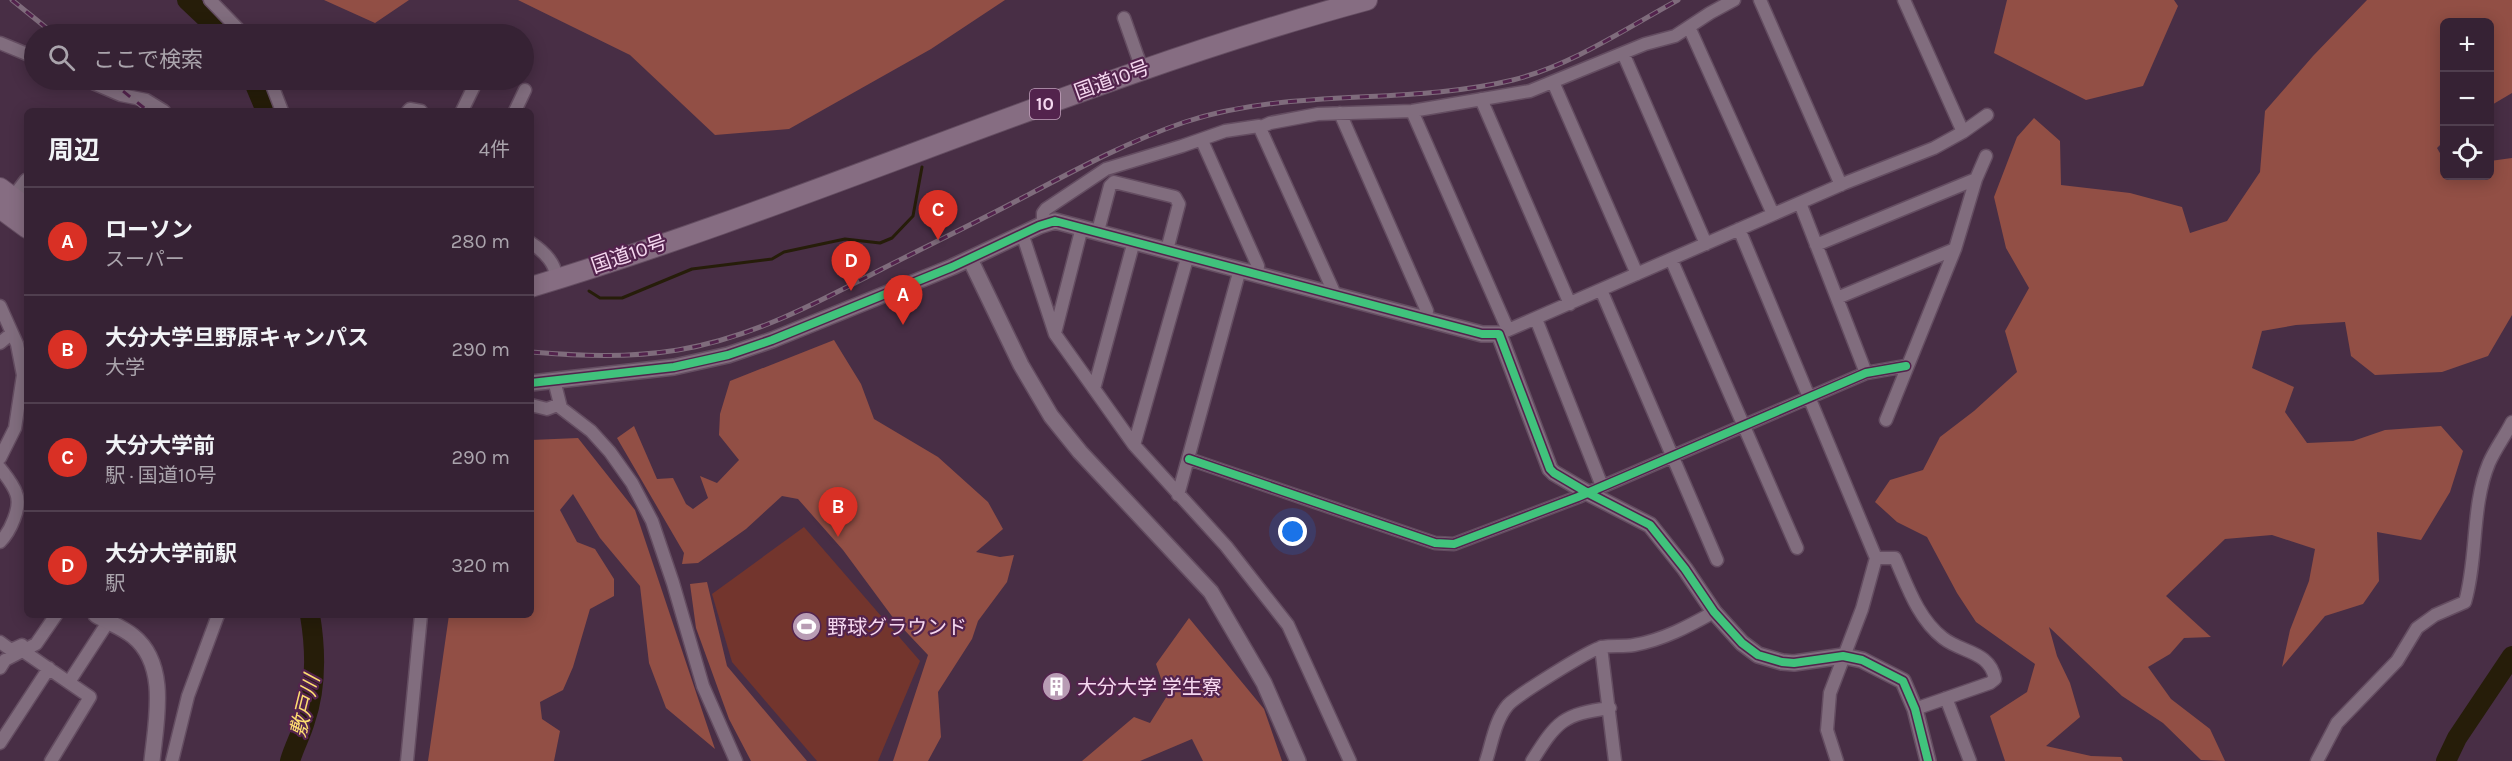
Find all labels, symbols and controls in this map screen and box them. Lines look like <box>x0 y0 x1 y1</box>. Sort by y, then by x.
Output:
map controls <box>2440 18 2494 180</box>
button: + <box>2440 18 2494 72</box>
search box <box>24 24 534 90</box>
icon: search <box>45 41 78 74</box>
text: ここで検索 <box>93 47 203 73</box>
street label: 国道10号 <box>1071 56 1153 104</box>
button: − <box>2440 72 2494 126</box>
road number: 10 <box>1030 89 1060 119</box>
button: locate <box>2440 126 2494 180</box>
text: 周辺 <box>48 135 100 166</box>
text: 4件 <box>479 138 510 161</box>
pin: C <box>918 190 958 240</box>
text: ローソン <box>105 217 193 243</box>
text: A <box>61 230 74 253</box>
text: 280 m <box>451 230 510 253</box>
street label: 国道10号 <box>588 230 670 278</box>
pin: D <box>832 242 870 291</box>
text: スーパー <box>105 248 185 271</box>
pin: A <box>884 276 922 325</box>
text: 大分大学旦野原キャンパス <box>105 325 369 351</box>
text: B <box>61 338 74 361</box>
text: 290 m <box>451 338 510 361</box>
text: 大学 <box>105 356 145 379</box>
text: 大分大学前 <box>105 433 215 459</box>
text: C <box>61 446 74 469</box>
text: 290 m <box>451 446 510 469</box>
text: 駅 · 国道10号 <box>105 464 217 487</box>
pin: B <box>818 488 858 537</box>
your location <box>1278 517 1307 546</box>
text: 大分大学前駅 <box>105 541 237 567</box>
text: D <box>61 554 74 577</box>
text: 320 m <box>451 554 510 577</box>
text: 駅 <box>105 572 125 595</box>
sports icon: 野球グラウンド <box>790 611 822 643</box>
place label: 野球グラウンド <box>827 616 967 639</box>
water label: 敷戸川 <box>286 671 325 739</box>
building icon: 大分大学 学生寮 <box>1040 671 1072 703</box>
place label: 大分大学 学生寮 <box>1077 676 1222 699</box>

